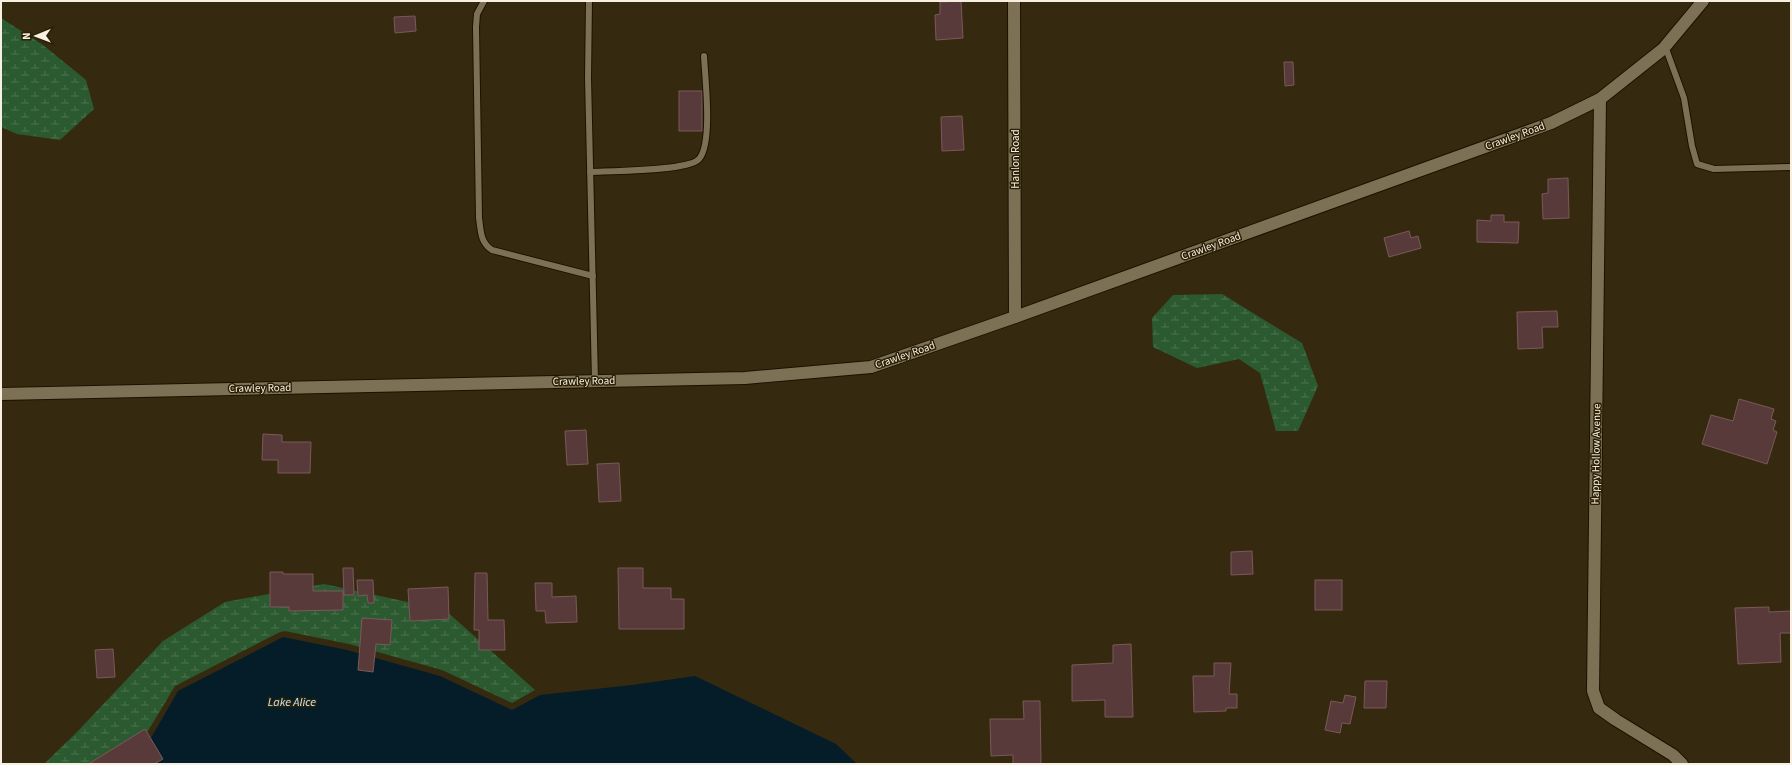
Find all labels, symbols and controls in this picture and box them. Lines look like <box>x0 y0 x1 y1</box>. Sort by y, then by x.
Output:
north arrow <box>16 16 56 56</box>
text: N <box>19 32 34 40</box>
street label: Crawley Road <box>1483 118 1547 154</box>
street label: Hanlon Road <box>1008 129 1023 189</box>
street label: Crawley Road <box>1179 228 1243 264</box>
street label: Crawley Road <box>873 338 937 372</box>
street label: Crawley Road <box>553 373 615 389</box>
street label: Crawley Road <box>229 380 291 396</box>
street label: Happy Hollow Avenue <box>1588 403 1604 505</box>
water label: Lake Alice <box>268 694 316 711</box>

